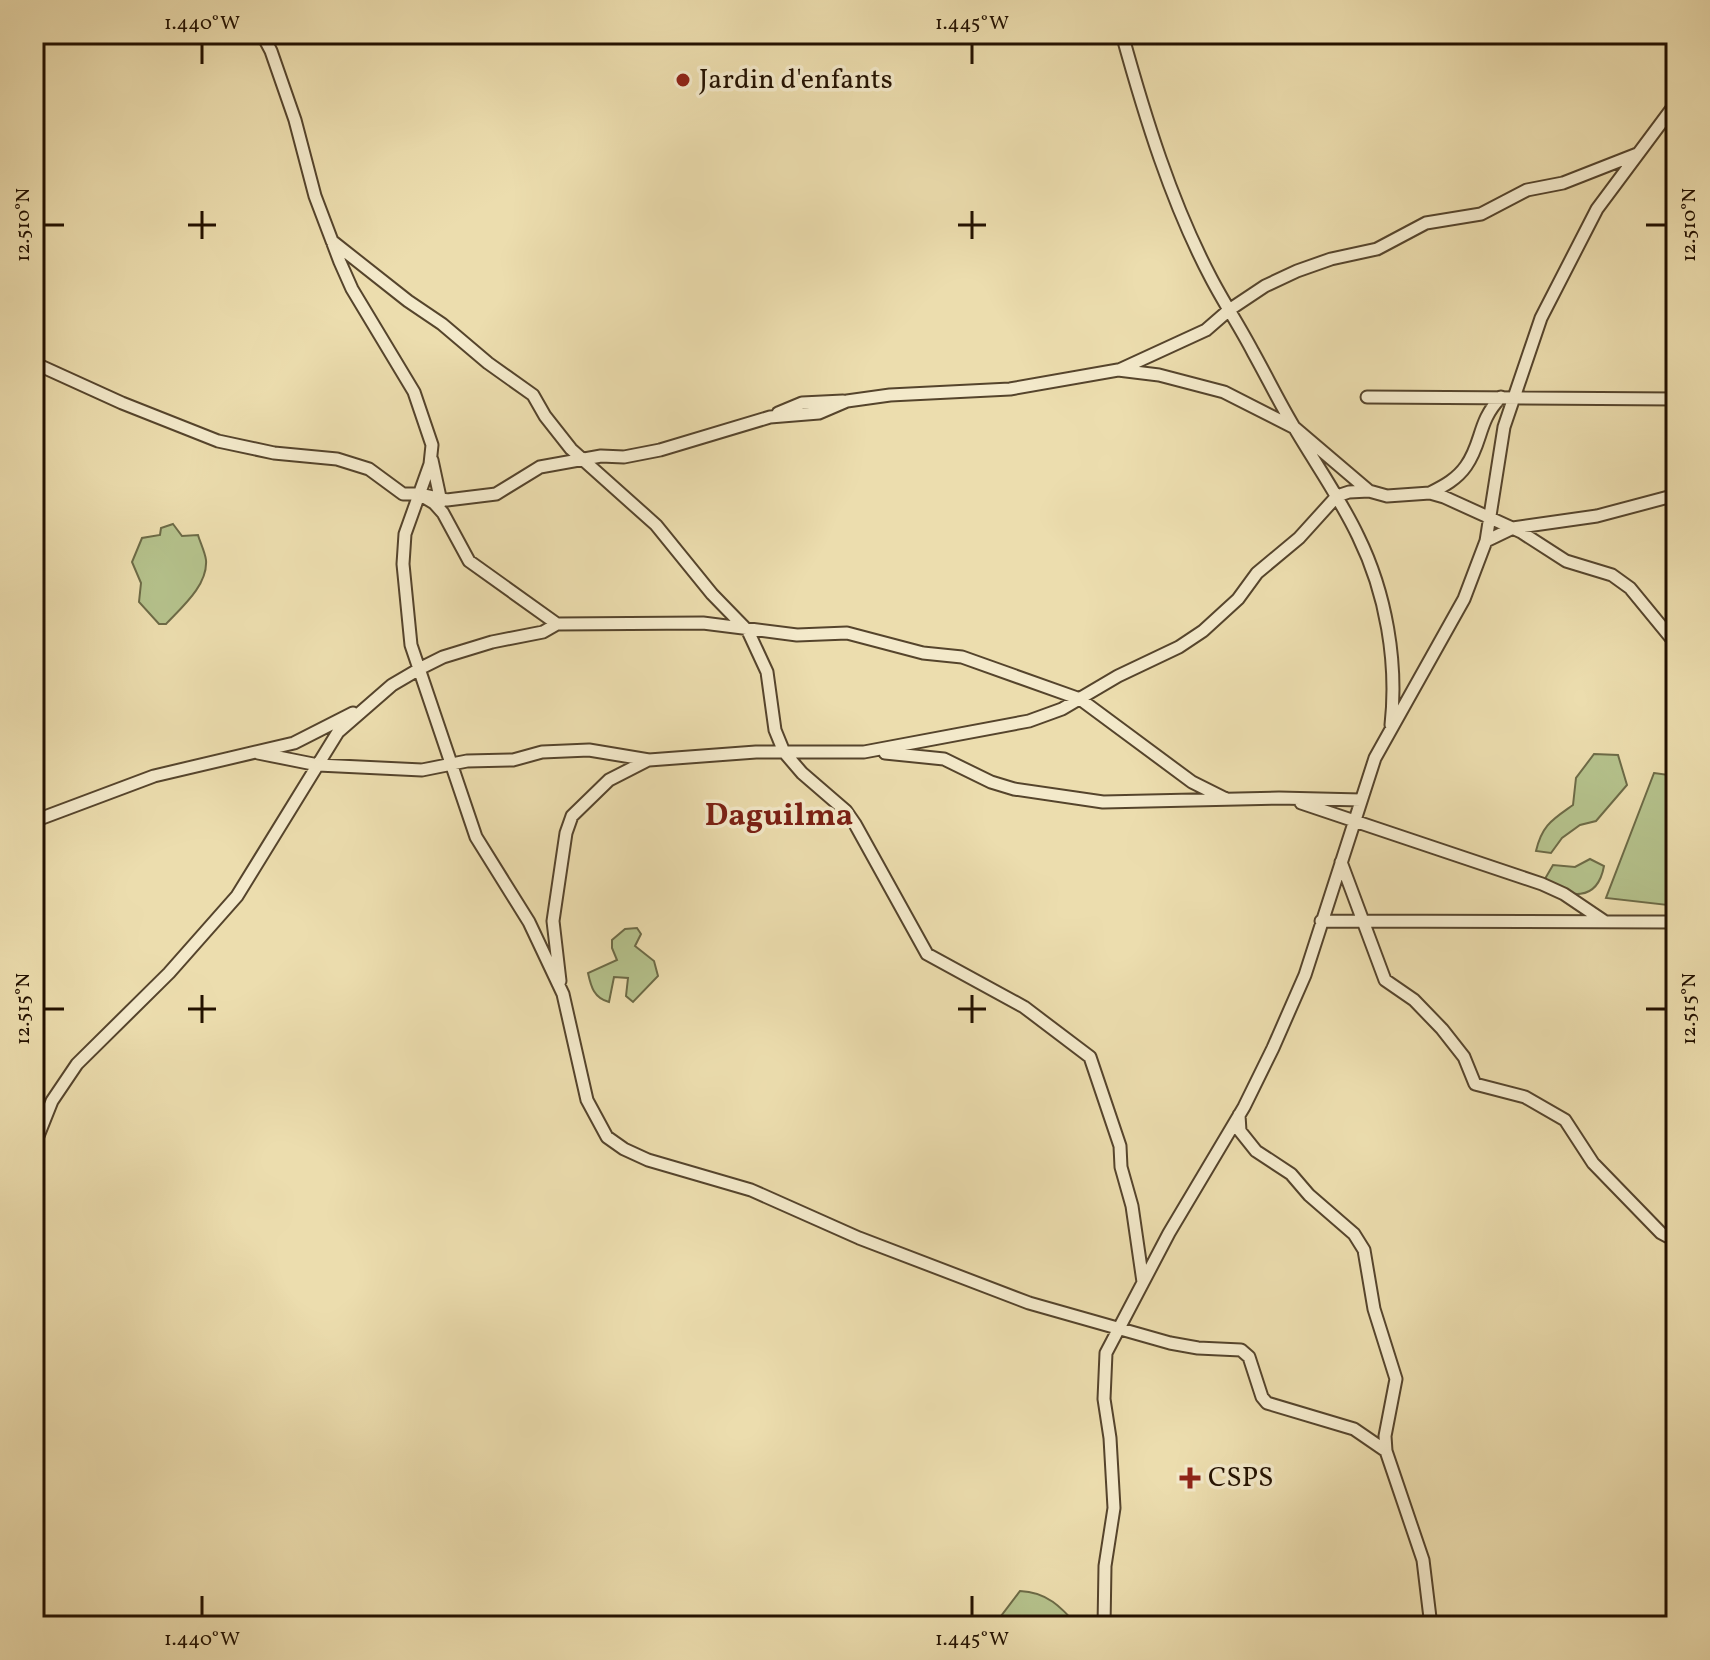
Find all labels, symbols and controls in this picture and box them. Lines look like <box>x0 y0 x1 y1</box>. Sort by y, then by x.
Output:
text: 1.440°W <box>164 10 240 38</box>
text: 1.445°W <box>935 10 1009 38</box>
place label: Jardin d'enfants <box>699 61 893 100</box>
marker: Jardin d'enfants <box>674 71 692 89</box>
text: 12.510°N <box>10 188 38 262</box>
text: 12.510°N <box>1676 188 1704 262</box>
district label: Daguilma <box>705 795 853 839</box>
text: 12.515°N <box>10 973 38 1045</box>
text: 12.515°N <box>1676 973 1704 1045</box>
place label: CSPS <box>1208 1459 1273 1498</box>
marker: CSPS <box>1179 1467 1201 1489</box>
text: 1.440°W <box>164 1626 240 1654</box>
text: 1.445°W <box>935 1626 1009 1654</box>

